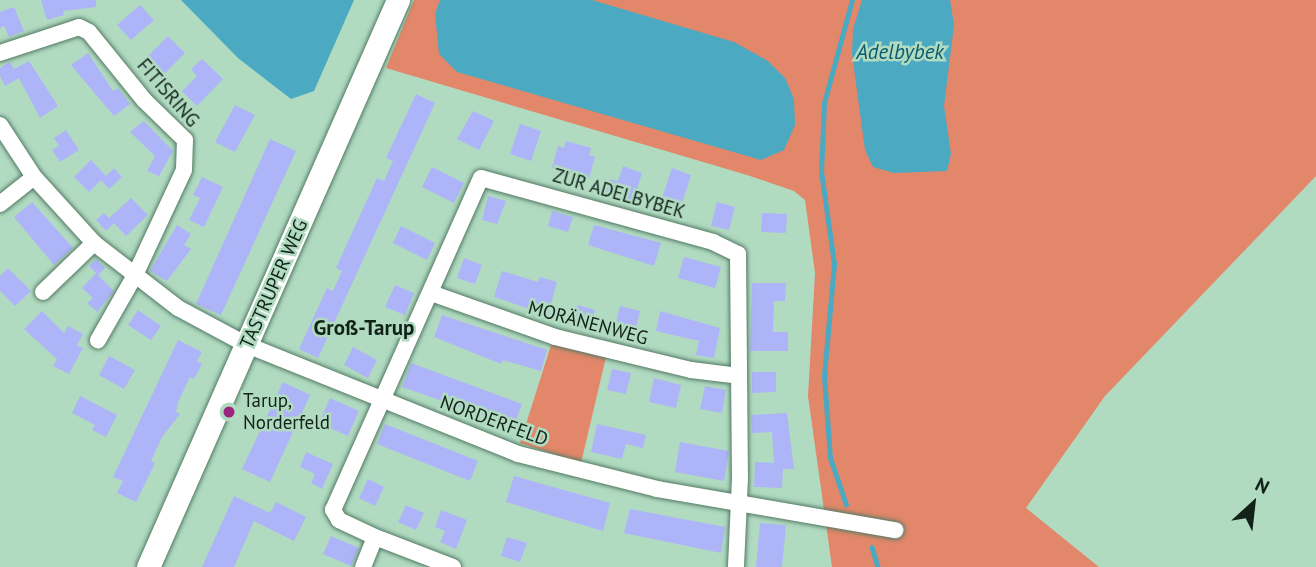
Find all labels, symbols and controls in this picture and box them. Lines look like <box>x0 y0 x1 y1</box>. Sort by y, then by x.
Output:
water label: Adelbybek <box>856 39 944 65</box>
street label: FITISRING <box>132 54 204 132</box>
street label: ZUR ADELBYBEK <box>550 164 688 224</box>
street label: TASTRUPER WEG <box>235 216 313 352</box>
street label: MORÄNENWEG <box>526 296 650 350</box>
district label: Groß-Tarup <box>314 315 414 341</box>
place label: Tarup, Norderfeld <box>243 390 330 434</box>
street label: NORDERFELD <box>437 391 551 451</box>
marker: Tarup, Norderfeld <box>221 404 237 420</box>
north arrow <box>1218 469 1288 539</box>
text: N <box>1252 472 1274 499</box>

